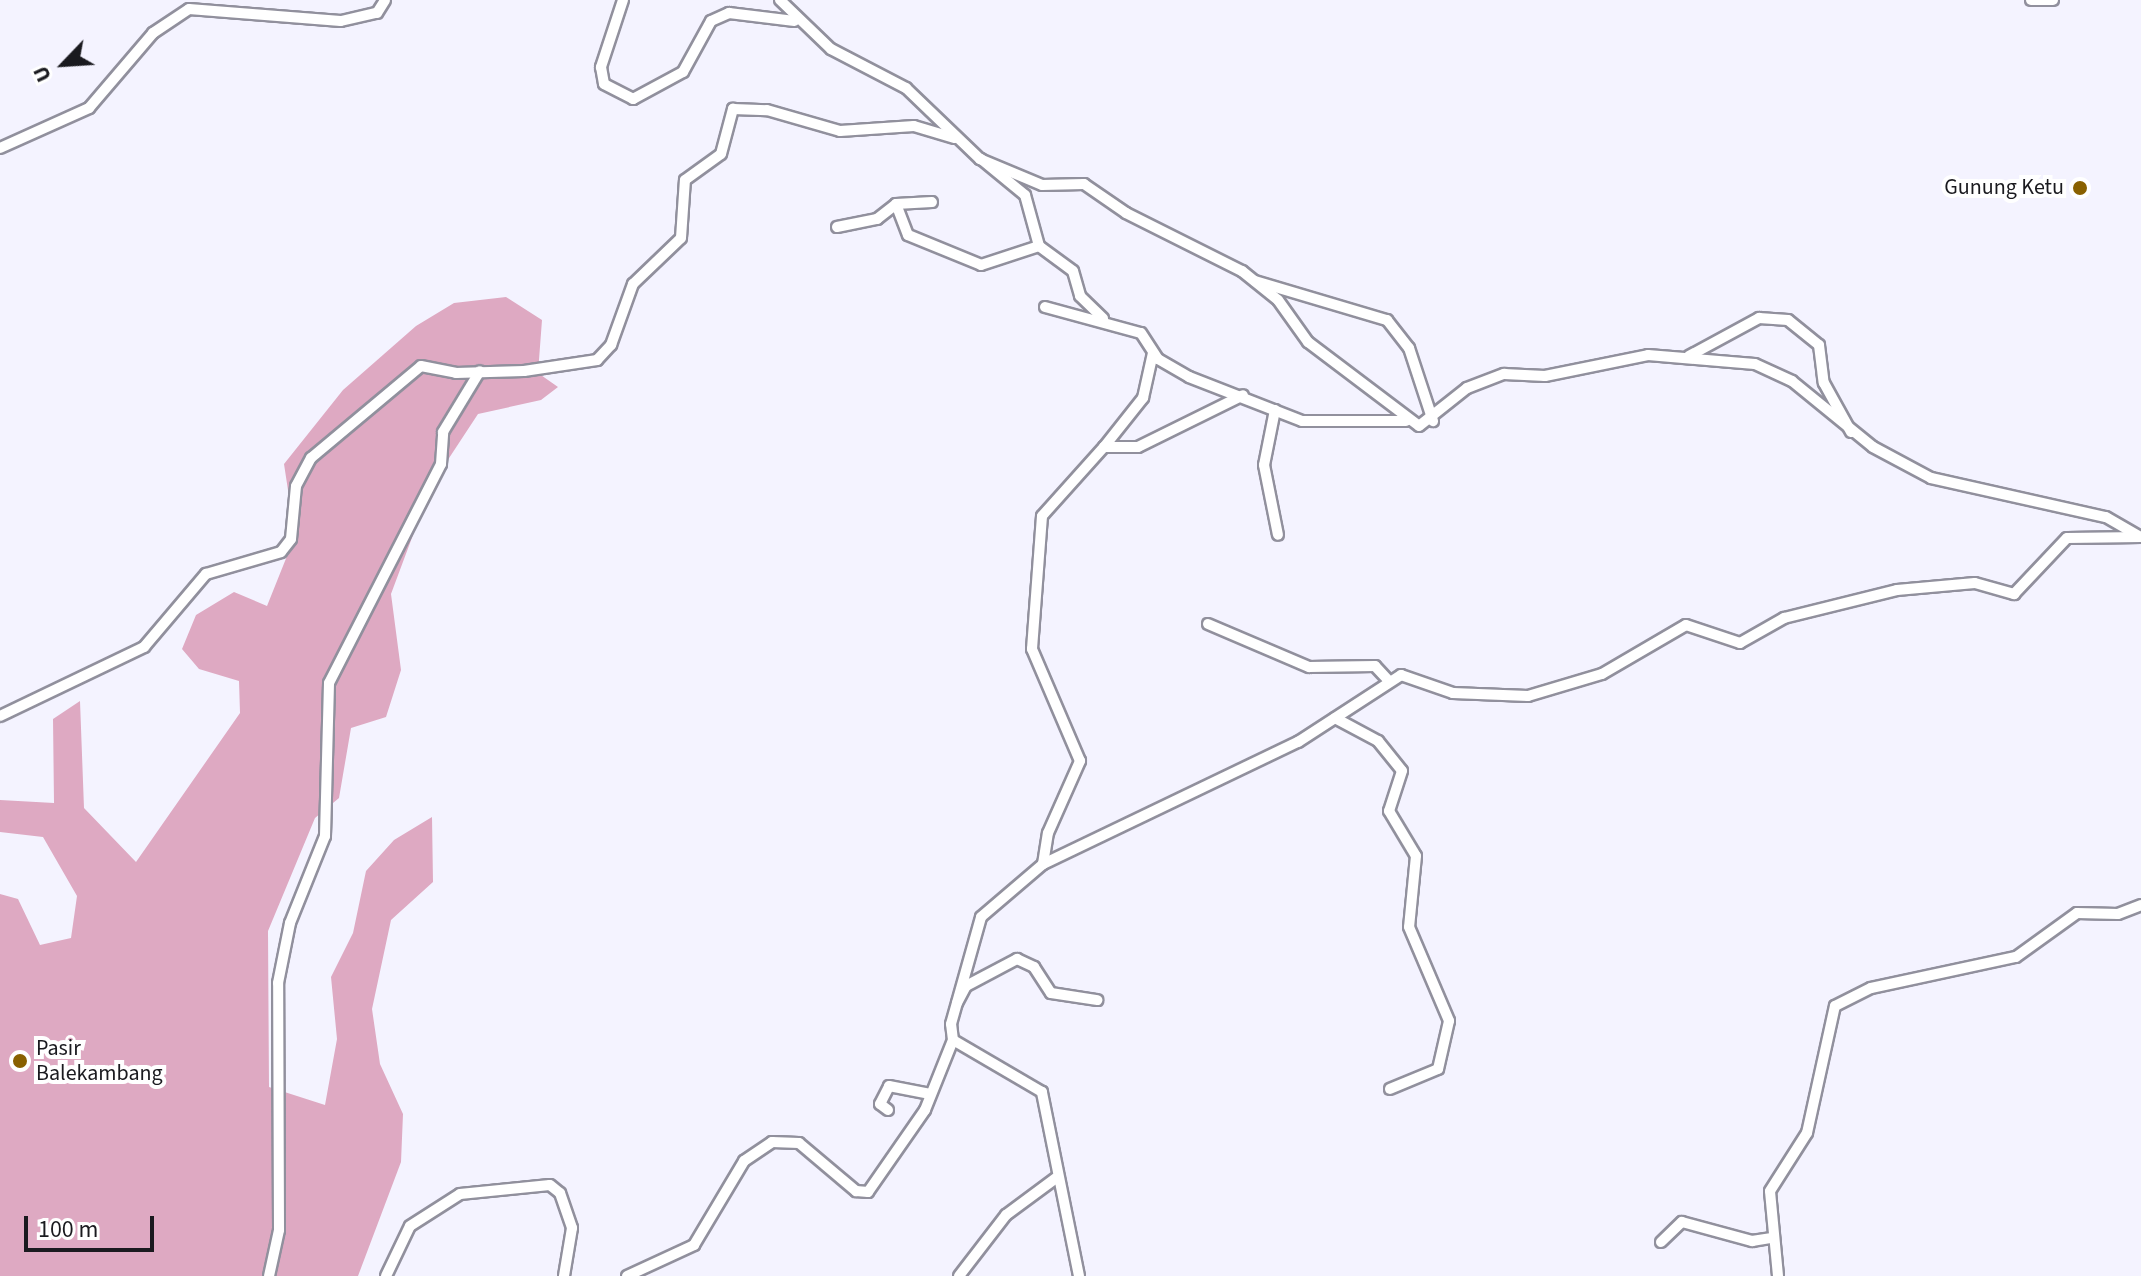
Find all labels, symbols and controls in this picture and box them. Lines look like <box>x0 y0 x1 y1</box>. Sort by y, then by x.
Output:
north arrow <box>24 24 104 104</box>
text: U <box>25 61 60 88</box>
place label: Gunung Ketu <box>1944 175 2064 201</box>
marker: Gunung Ketu <box>2071 179 2089 197</box>
place label: Pasir Balekambang <box>36 1035 163 1086</box>
marker: Pasir Balekambang <box>11 1052 29 1070</box>
scale bar <box>28 1200 158 1250</box>
text: 100 m <box>38 1212 98 1247</box>

